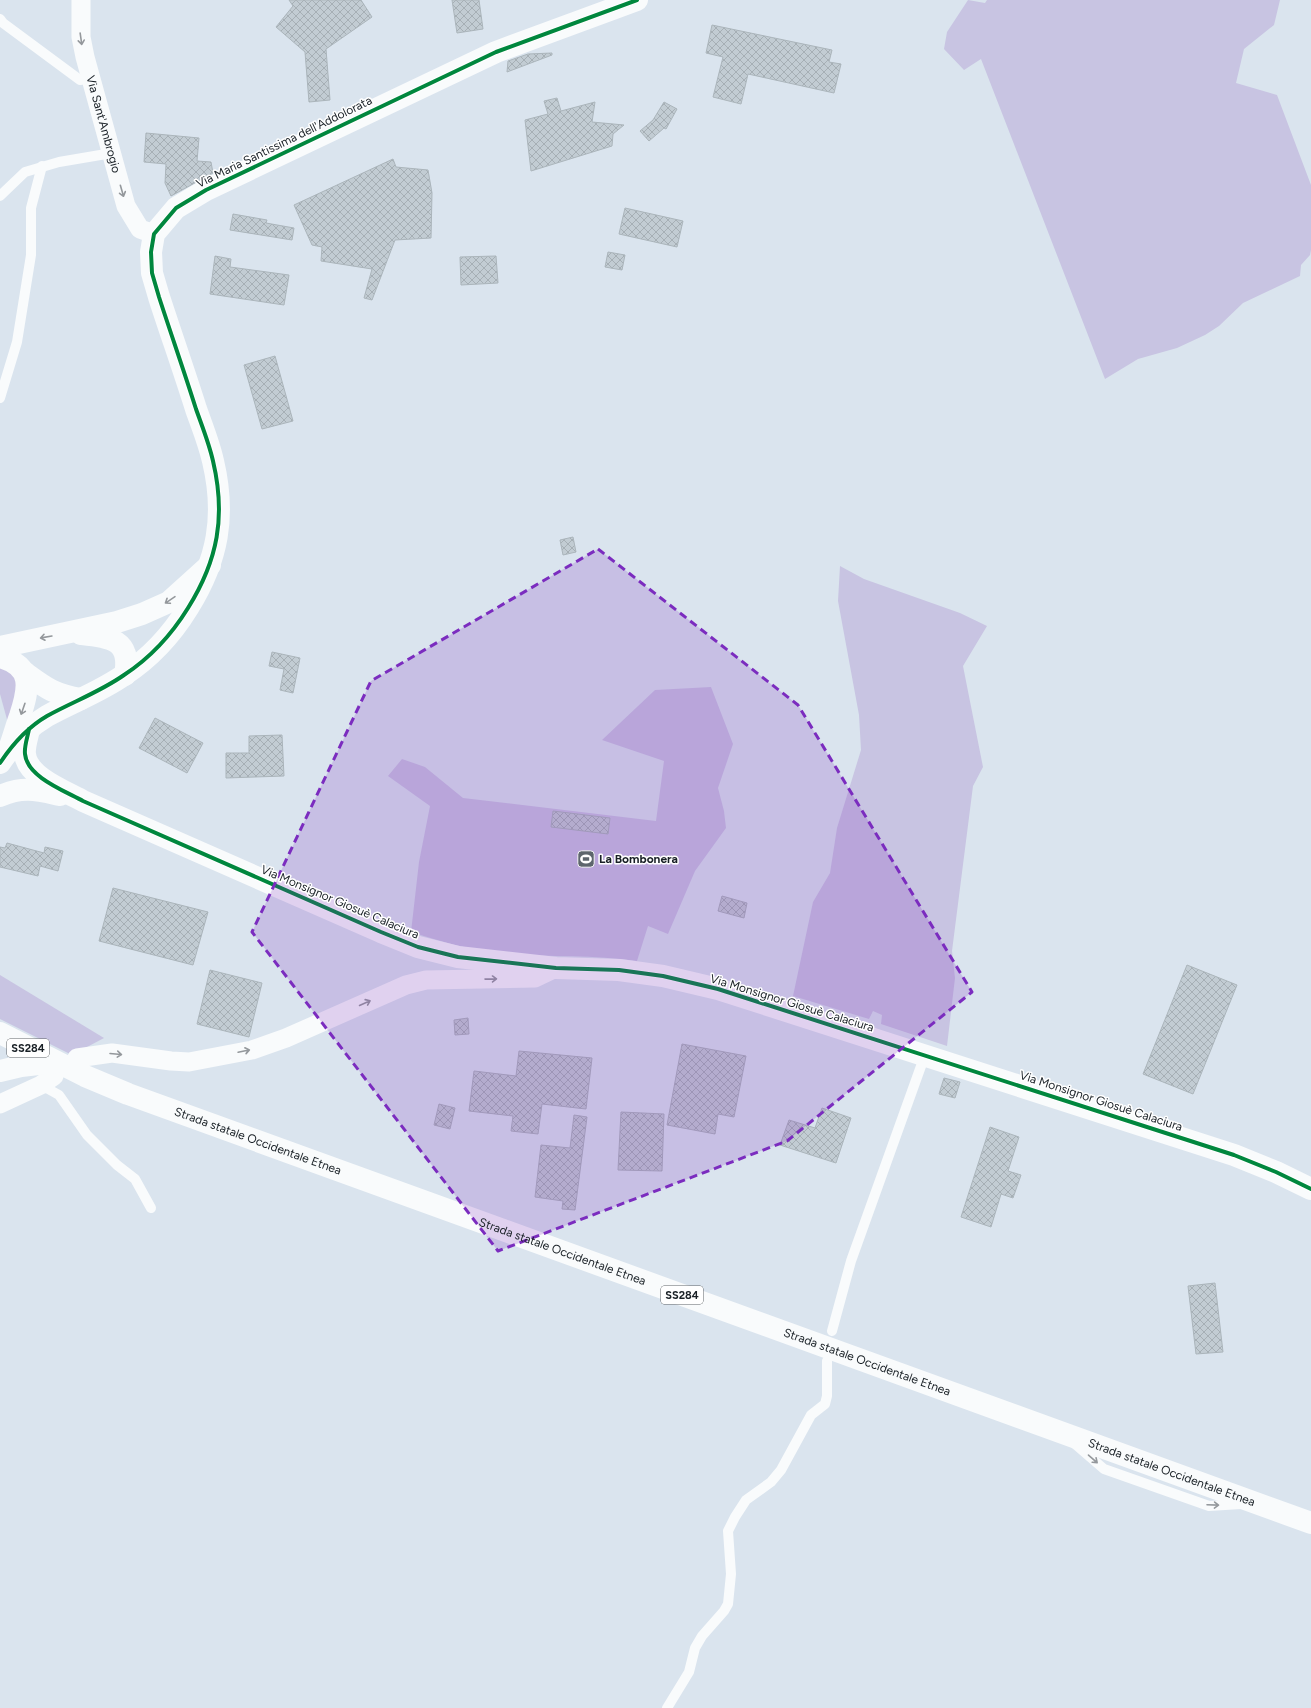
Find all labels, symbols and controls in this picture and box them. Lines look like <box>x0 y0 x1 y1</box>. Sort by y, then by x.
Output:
one-way arrow <box>77 32 85 45</box>
street label: Via Sant'Ambrogio <box>83 74 124 174</box>
street label: Via Maria Santissima dell'Addolorata <box>194 93 374 191</box>
one-way arrow <box>119 185 126 198</box>
one-way arrow <box>165 596 176 604</box>
one-way arrow <box>40 633 53 641</box>
one-way arrow <box>18 702 26 714</box>
sports icon: La Bombonera <box>576 849 596 869</box>
place label: La Bombonera <box>599 852 678 866</box>
street label: Via Monsignor Giosuè Calaciura <box>259 862 421 942</box>
street label: Via Monsignor Giosuè Calaciura <box>708 971 876 1035</box>
one-way arrow <box>484 975 497 983</box>
one-way arrow <box>358 999 370 1006</box>
road number: SS284 <box>7 1039 49 1057</box>
one-way arrow <box>238 1047 251 1055</box>
one-way arrow <box>109 1051 122 1058</box>
street label: Via Monsignor Giosuè Calaciura <box>1018 1068 1184 1134</box>
street label: Strada statale Occidentale Etnea <box>172 1104 343 1178</box>
street label: Strada statale Occidentale Etnea <box>477 1215 648 1288</box>
road number: SS284 <box>661 1286 703 1304</box>
street label: Strada statale Occidentale Etnea <box>782 1325 952 1399</box>
street label: Strada statale Occidentale Etnea <box>1086 1436 1257 1509</box>
one-way arrow <box>1087 1454 1098 1463</box>
one-way arrow <box>1206 1501 1219 1509</box>

